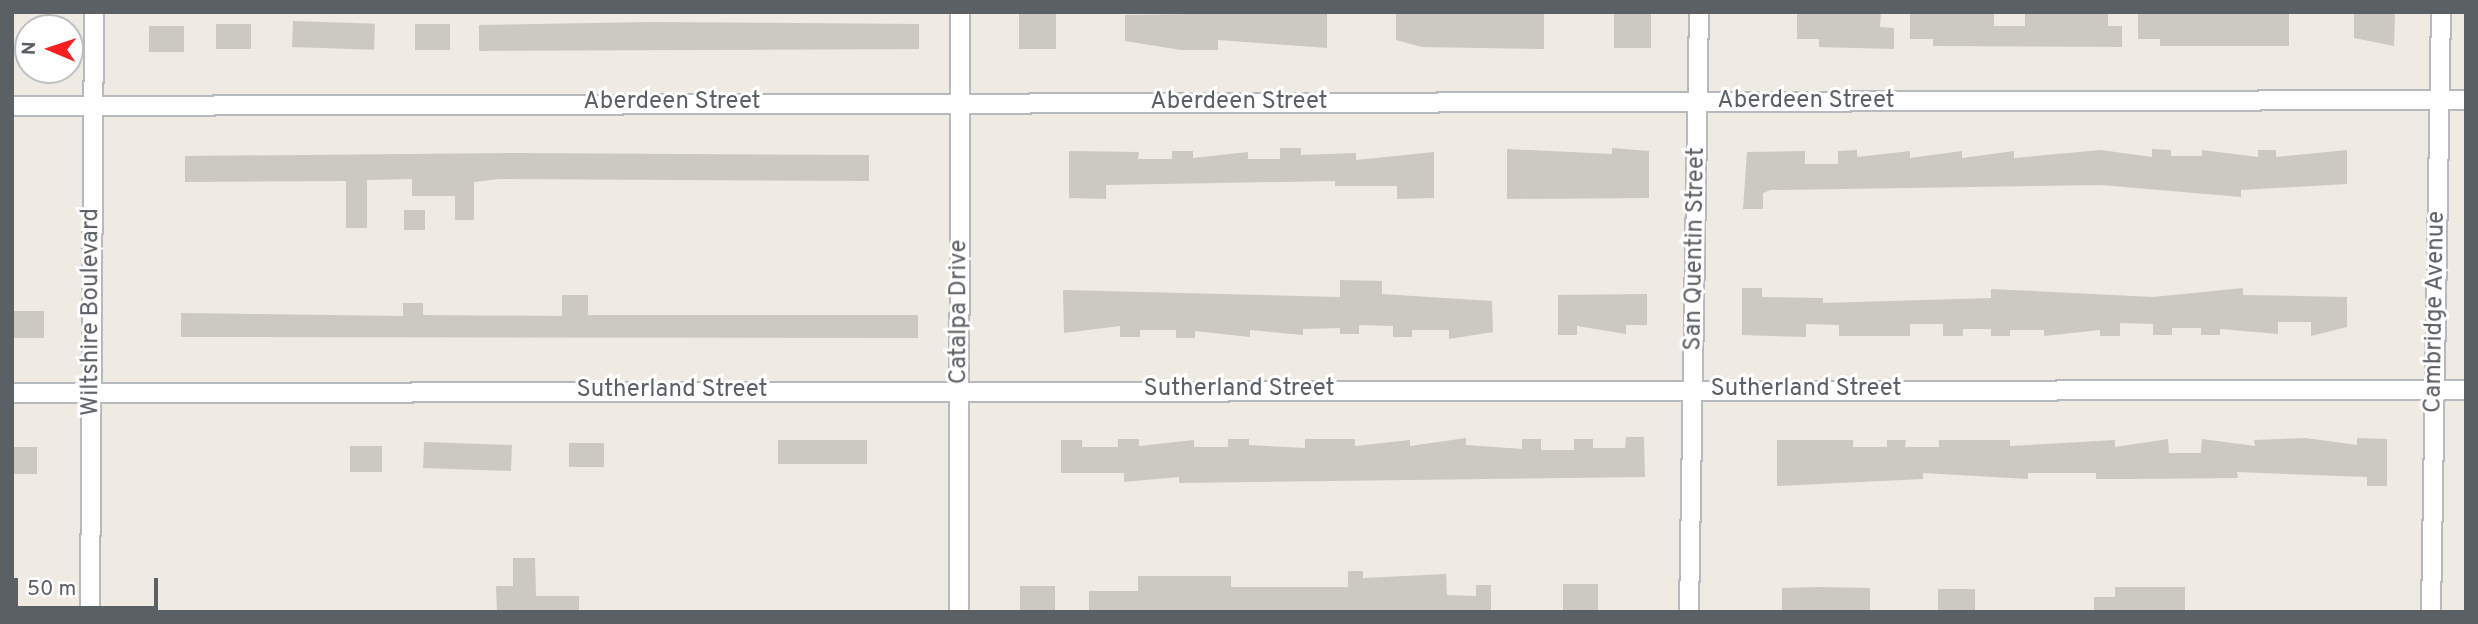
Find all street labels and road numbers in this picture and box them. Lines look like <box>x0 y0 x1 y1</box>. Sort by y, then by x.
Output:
street label: Aberdeen Street <box>1717 88 1895 116</box>
street label: Aberdeen Street <box>583 89 761 117</box>
street label: Aberdeen Street <box>1150 89 1328 117</box>
street label: San Quentin Street <box>1680 147 1712 351</box>
street label: Wiltshire Boulevard <box>78 208 106 416</box>
street label: Cambridge Avenue <box>2420 210 2452 414</box>
street label: Catalpa Drive <box>946 240 974 384</box>
street label: Sutherland Street <box>1143 376 1335 404</box>
street label: Sutherland Street <box>1710 376 1902 404</box>
street label: Sutherland Street <box>576 377 768 405</box>

